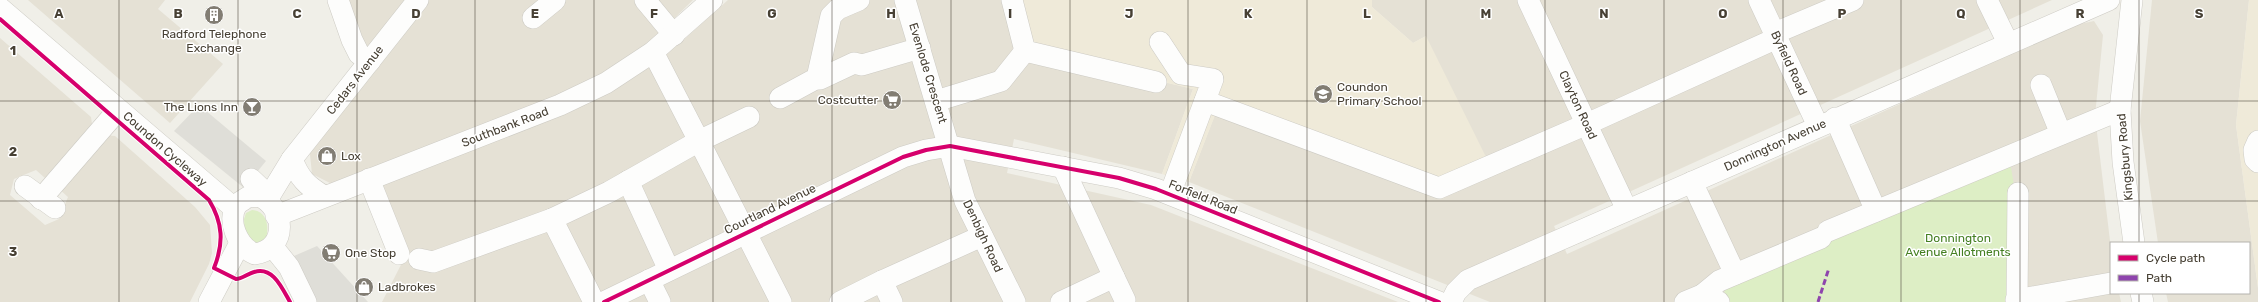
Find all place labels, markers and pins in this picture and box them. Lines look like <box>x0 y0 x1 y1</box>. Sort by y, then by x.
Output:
building icon: Radford Telephone Exchange <box>203 4 225 26</box>
place label: Radford Telephone Exchange <box>162 27 267 55</box>
place label: Coundon Primary School <box>1337 80 1421 108</box>
school or university icon: Coundon Primary School <box>1312 83 1334 105</box>
supermarket icon: Costcutter <box>881 89 903 111</box>
place label: Costcutter <box>818 93 878 107</box>
bar icon: The Lions Inn <box>241 96 263 118</box>
place label: The Lions Inn <box>164 100 238 114</box>
shop icon: Lox <box>316 145 338 167</box>
place label: Lox <box>341 149 361 163</box>
supermarket icon: One Stop <box>320 242 342 264</box>
place label: One Stop <box>345 246 396 260</box>
shop icon: Ladbrokes <box>353 276 375 298</box>
place label: Ladbrokes <box>378 280 436 294</box>

